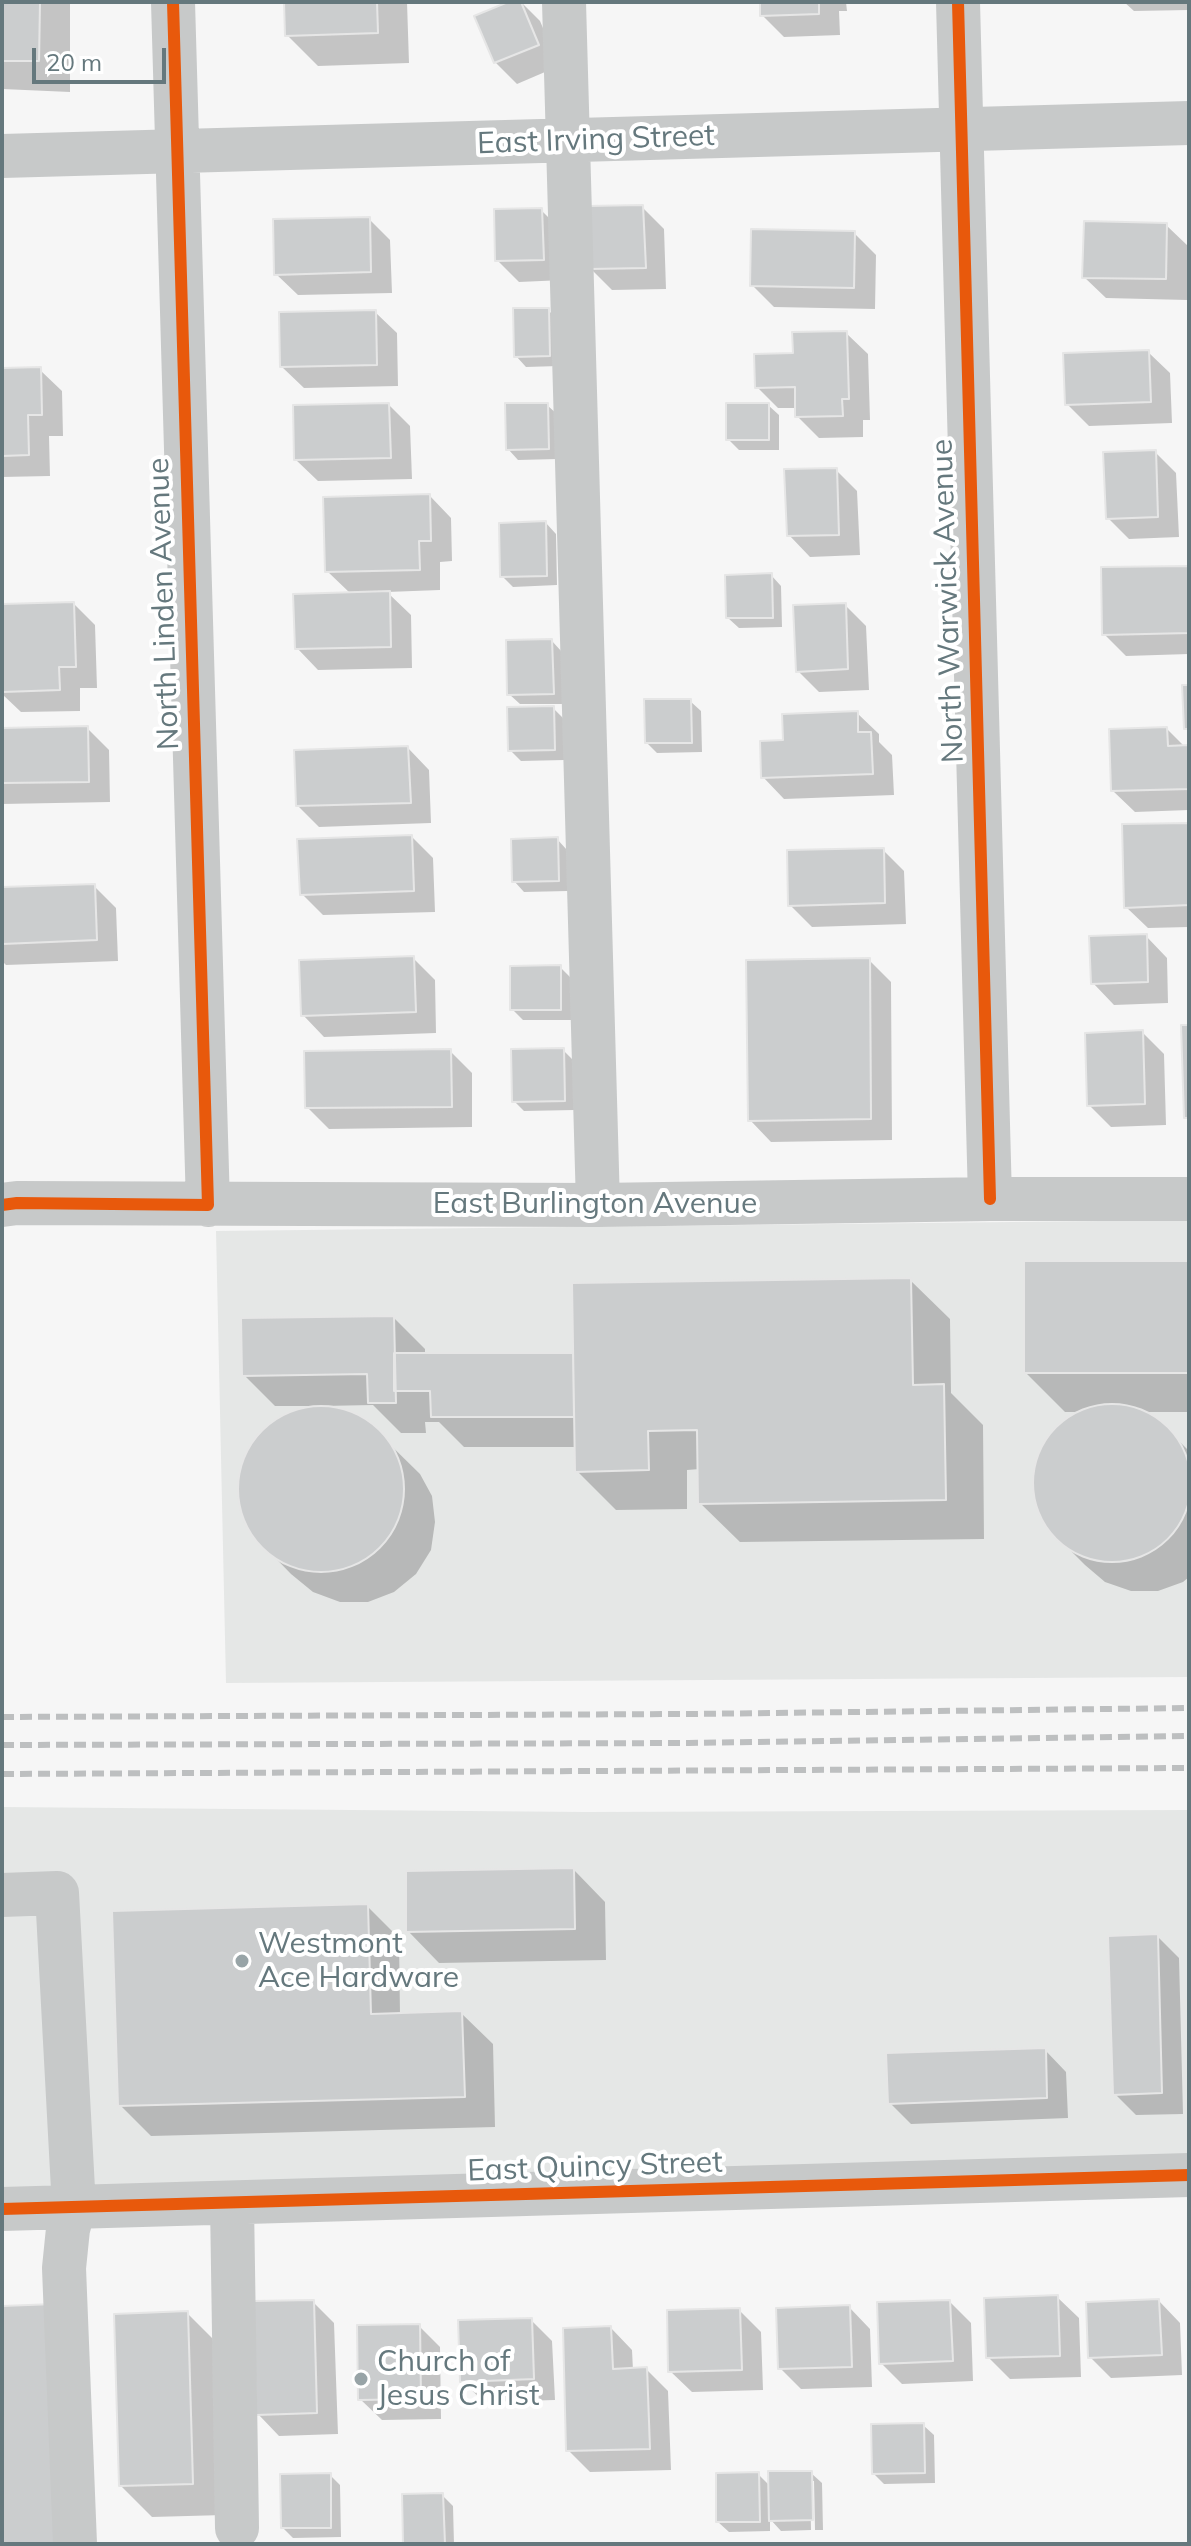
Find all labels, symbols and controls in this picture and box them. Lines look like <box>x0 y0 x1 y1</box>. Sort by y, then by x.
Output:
scale bar <box>36 32 170 82</box>
text: 20 m <box>46 47 102 77</box>
street label: East Irving Street <box>477 118 715 162</box>
street label: North Warwick Avenue <box>924 438 972 764</box>
street label: North Linden Avenue <box>141 457 187 751</box>
street label: East Burlington Avenue <box>433 1186 757 1222</box>
place label: Westmont Ace Hardware <box>258 1926 459 1996</box>
marker: Westmont Ace Hardware <box>233 1952 251 1970</box>
street label: East Quincy Street <box>467 2145 723 2189</box>
place label: Church of Jesus Christ <box>377 2344 539 2414</box>
marker: Church of Jesus Christ <box>352 2370 370 2388</box>

